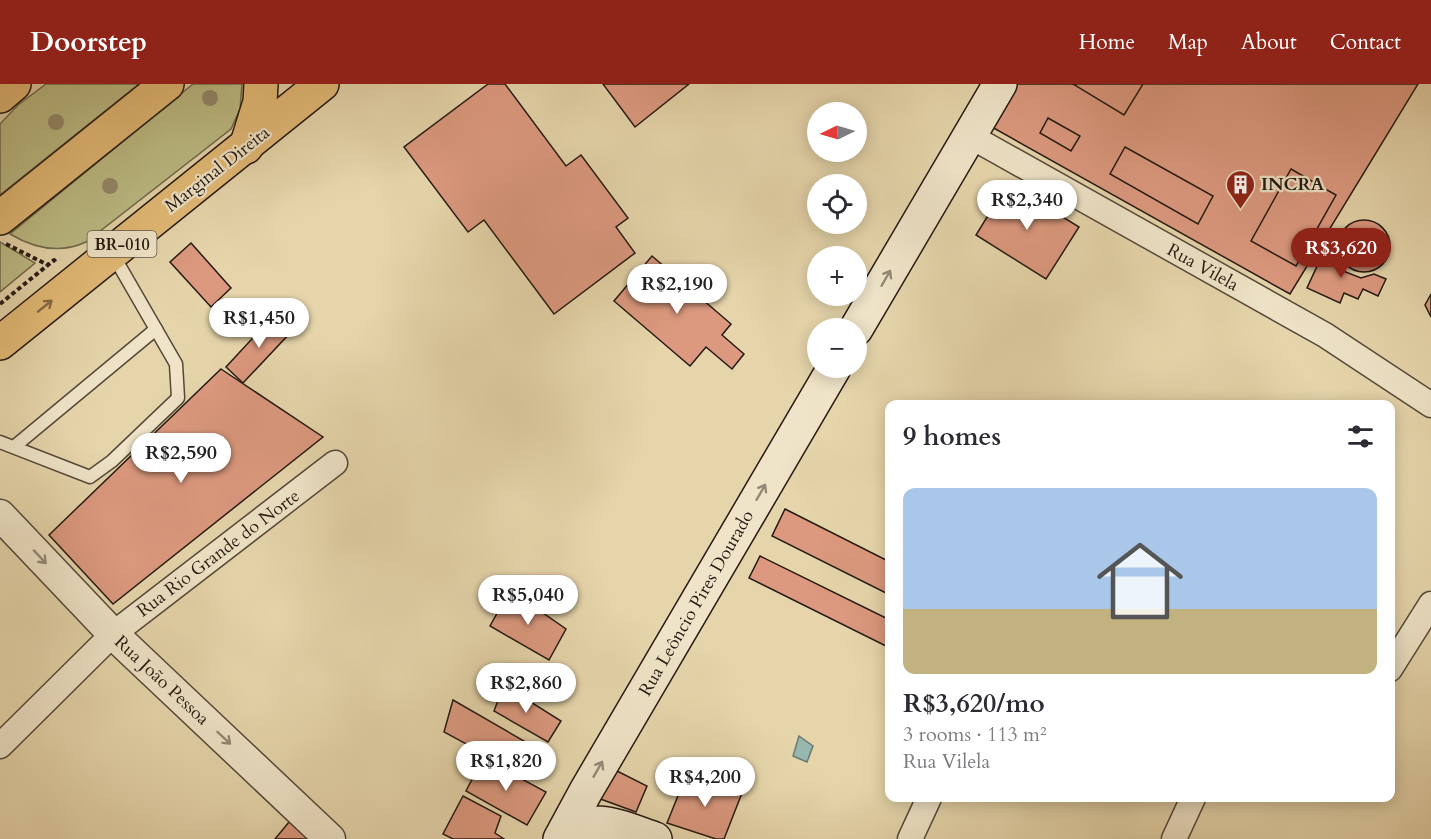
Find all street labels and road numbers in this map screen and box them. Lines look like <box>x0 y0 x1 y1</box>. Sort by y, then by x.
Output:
street label: Marginal Direita <box>160 120 275 218</box>
road number: BR-010 <box>88 231 156 257</box>
street label: Rua Vilela <box>1162 238 1243 297</box>
street label: Rua Rio Grande do Norte <box>132 484 305 623</box>
street label: Rua Leôncio Pires Dourado <box>633 505 760 701</box>
street label: Rua João Pessoa <box>109 630 215 731</box>

